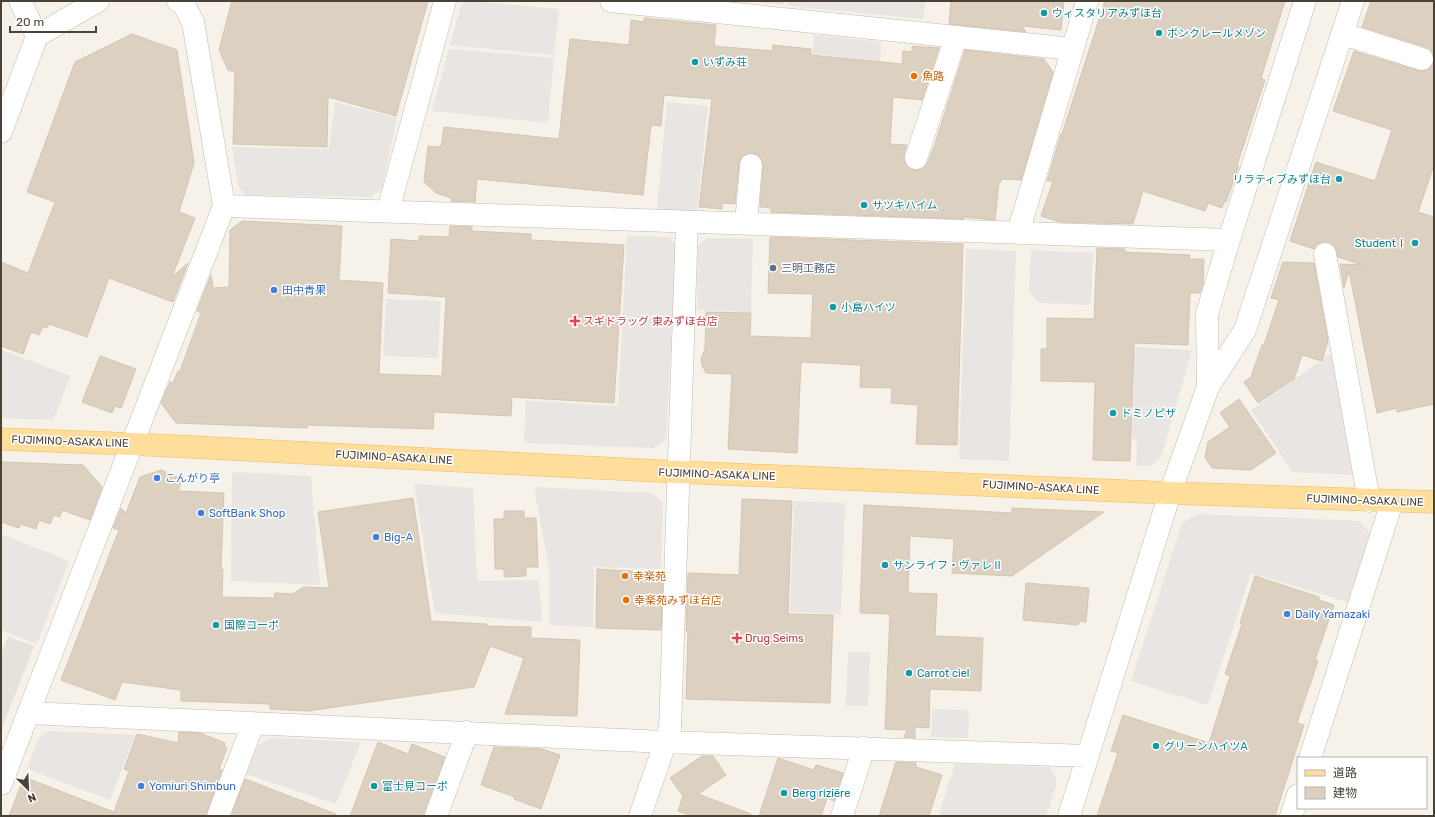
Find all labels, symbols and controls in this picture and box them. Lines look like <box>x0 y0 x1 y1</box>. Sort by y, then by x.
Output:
place label: ウィスタリアみずほ台 <box>1052 7 1162 20</box>
scale bar <box>10 8 96 34</box>
marker: ウィスタリアみずほ台 <box>1039 8 1049 18</box>
text: 20 m <box>16 15 44 29</box>
place label: ボンクレールメゾン <box>1167 27 1266 40</box>
marker: ボンクレールメゾン <box>1154 28 1164 38</box>
place label: いずみ荘 <box>703 56 747 69</box>
marker: いずみ荘 <box>690 57 700 67</box>
place label: 魚路 <box>922 70 944 83</box>
marker: 魚路 <box>909 71 919 81</box>
place label: リラティブみずほ台 <box>1233 173 1331 186</box>
marker: リラティブみずほ台 <box>1334 174 1344 184</box>
place label: サツキハイム <box>872 199 938 212</box>
marker: サツキハイム <box>859 200 869 210</box>
place label: StudentⅠ <box>1355 237 1407 250</box>
marker: StudentⅠ <box>1410 238 1420 248</box>
place label: 三明工務店 <box>781 262 836 275</box>
marker: 三明工務店 <box>768 263 778 273</box>
place label: 田中青果 <box>282 284 326 297</box>
marker: 田中青果 <box>269 285 279 295</box>
place label: 小島ハイツ <box>841 301 896 314</box>
marker: 小島ハイツ <box>828 302 838 312</box>
place label: スギドラッグ 東みずほ台店 <box>583 315 718 328</box>
marker: スギドラッグ 東みずほ台店 <box>570 316 580 326</box>
place label: ドミノピザ <box>1121 407 1176 420</box>
marker: ドミノピザ <box>1108 408 1118 418</box>
street label: FUJIMINO-ASAKA LINE <box>11 433 129 450</box>
street label: FUJIMINO-ASAKA LINE <box>335 448 453 467</box>
street label: FUJIMINO-ASAKA LINE <box>658 466 776 483</box>
place label: こんがり亭 <box>165 472 220 485</box>
marker: こんがり亭 <box>152 473 162 483</box>
street label: FUJIMINO-ASAKA LINE <box>982 478 1100 497</box>
street label: FUJIMINO-ASAKA LINE <box>1306 492 1424 509</box>
place label: SoftBank Shop <box>209 507 285 520</box>
marker: SoftBank Shop <box>196 508 206 518</box>
place label: Big-A <box>384 531 414 544</box>
marker: Big-A <box>371 532 381 542</box>
place label: サンライフ・ヴァレⅡ <box>893 559 1003 572</box>
marker: サンライフ・ヴァレⅡ <box>880 560 890 570</box>
place label: 幸楽苑 <box>633 570 666 583</box>
marker: 幸楽苑 <box>620 571 630 581</box>
place label: 幸楽苑みずほ台店 <box>634 594 722 607</box>
marker: 幸楽苑みずほ台店 <box>621 595 631 605</box>
place label: Daily Yamazaki <box>1295 608 1370 621</box>
marker: Daily Yamazaki <box>1282 609 1292 619</box>
place label: 国際コーポ <box>224 619 279 632</box>
marker: 国際コーポ <box>211 620 221 630</box>
place label: Drug Seims <box>745 632 804 645</box>
marker: Drug Seims <box>732 633 742 643</box>
place label: Carrot ciel <box>917 667 969 680</box>
marker: Carrot ciel <box>904 668 914 678</box>
place label: グリーンハイツA <box>1164 740 1248 753</box>
marker: グリーンハイツA <box>1151 741 1161 751</box>
legend <box>1297 757 1427 809</box>
text: 道路 <box>1333 766 1357 780</box>
north arrow <box>8 769 48 809</box>
place label: Yomiuri Shimbun <box>149 780 236 793</box>
place label: 富士見コーポ <box>382 780 448 793</box>
marker: Yomiuri Shimbun <box>136 781 146 791</box>
marker: 富士見コーポ <box>369 781 379 791</box>
text: 建物 <box>1333 786 1357 800</box>
place label: Berg riziēre <box>792 787 850 800</box>
marker: Berg riziēre <box>779 788 789 798</box>
text: N <box>26 790 38 805</box>

